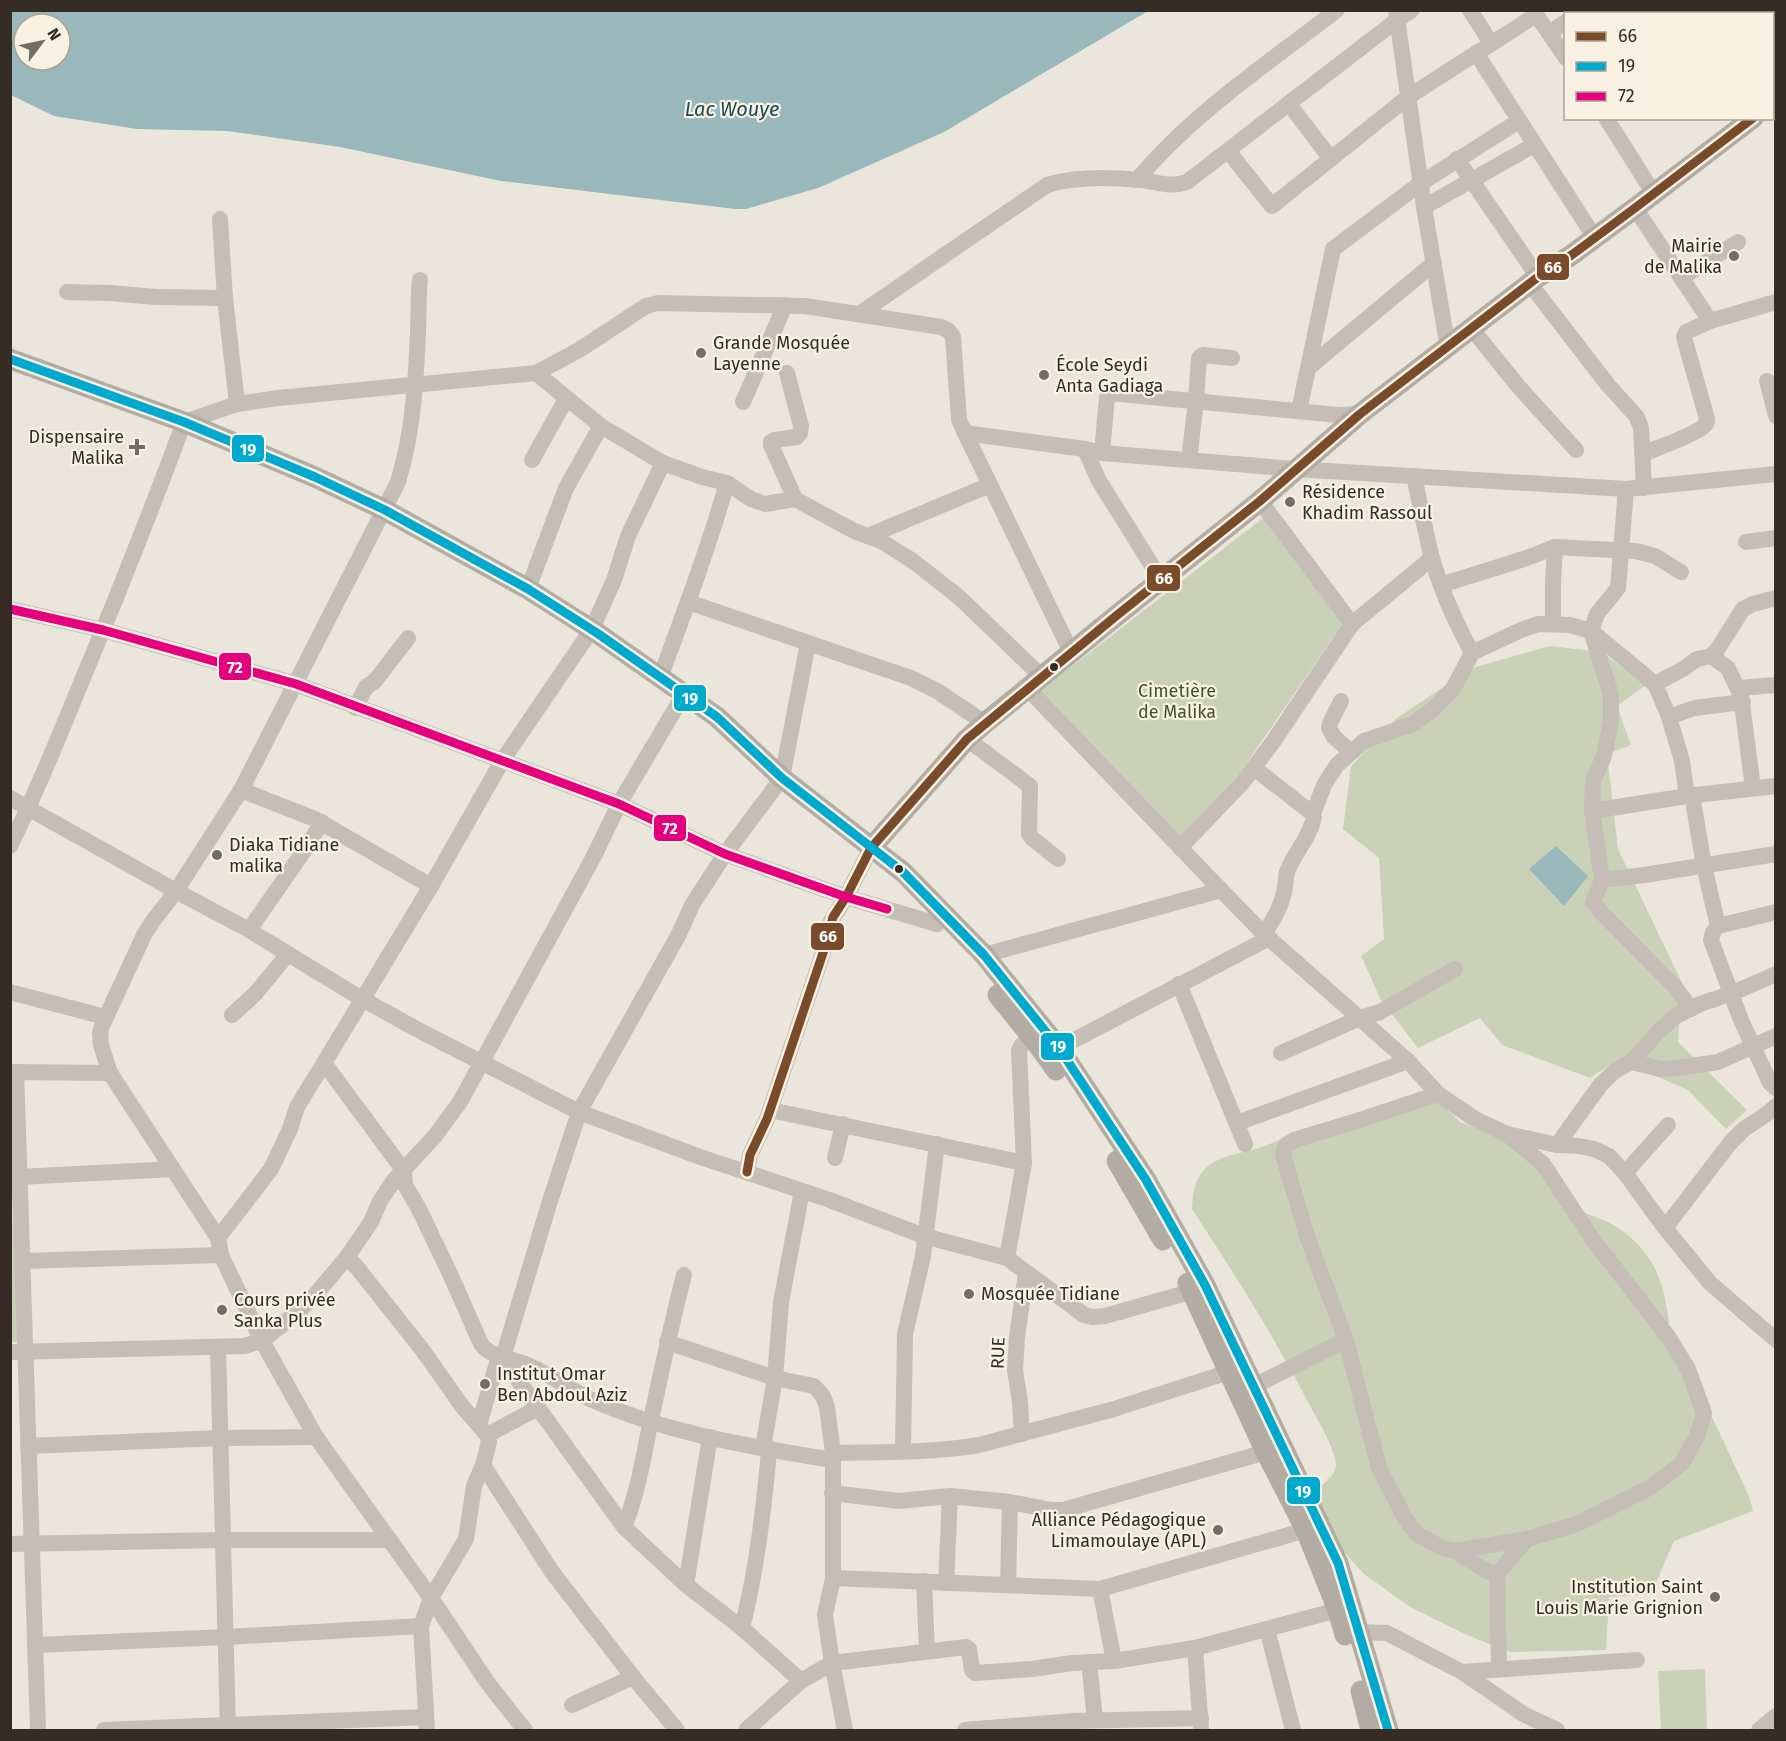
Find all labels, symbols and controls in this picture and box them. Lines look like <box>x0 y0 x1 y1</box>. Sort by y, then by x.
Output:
north arrow <box>12 12 72 72</box>
legend <box>1564 12 1774 120</box>
text: N <box>43 25 65 44</box>
text: 66 <box>1618 25 1637 47</box>
text: 19 <box>1618 55 1635 77</box>
text: 72 <box>1618 85 1635 107</box>
water label: Lac Wouye <box>685 97 779 121</box>
place label: Mairie de Malika <box>1644 235 1722 278</box>
marker: Mairie de Malika <box>1727 249 1741 263</box>
line badge: 66 <box>1536 253 1570 281</box>
text: 66 <box>1544 258 1562 277</box>
place label: Grande Mosquée Layenne <box>713 332 850 375</box>
marker: Grande Mosquée Layenne <box>694 346 708 360</box>
place label: École Seydi Anta Gadiaga <box>1056 353 1163 397</box>
marker: École Seydi Anta Gadiaga <box>1037 368 1051 382</box>
place label: Dispensaire Malika <box>29 426 124 469</box>
line badge: 19 <box>231 434 265 463</box>
marker: Dispensaire Malika <box>128 438 146 456</box>
text: 19 <box>240 440 256 459</box>
place label: Résidence Khadim Rassoul <box>1302 481 1432 524</box>
marker: Résidence Khadim Rassoul <box>1283 495 1297 509</box>
line badge: 66 <box>1146 564 1181 592</box>
text: 66 <box>1155 569 1173 588</box>
line badge: 72 <box>218 652 252 681</box>
text: 72 <box>227 658 243 677</box>
unlabelled marker <box>1048 661 1060 673</box>
park label: Cimetière de Malika <box>1138 680 1216 723</box>
line badge: 19 <box>673 684 707 712</box>
text: 19 <box>682 689 698 708</box>
line badge: 72 <box>653 814 687 842</box>
text: 72 <box>662 819 678 838</box>
place label: Diaka Tidiane malika <box>229 834 339 877</box>
marker: Diaka Tidiane malika <box>210 848 224 862</box>
unlabelled marker <box>893 863 905 875</box>
line badge: 66 <box>810 922 845 951</box>
text: 66 <box>819 927 837 946</box>
line badge: 19 <box>1040 1032 1075 1061</box>
text: 19 <box>1050 1037 1066 1056</box>
place label: Mosquée Tidiane <box>981 1283 1120 1305</box>
marker: Mosquée Tidiane <box>962 1287 976 1301</box>
place label: Cours privée Sanka Plus <box>234 1289 336 1332</box>
marker: Cours privée Sanka Plus <box>215 1303 229 1317</box>
street label: RUE <box>986 1336 1010 1370</box>
place label: Institut Omar Ben Abdoul Aziz <box>497 1363 627 1406</box>
marker: Institut Omar Ben Abdoul Aziz <box>478 1377 492 1391</box>
line badge: 19 <box>1286 1476 1321 1505</box>
text: 19 <box>1295 1482 1311 1501</box>
place label: Alliance Pédagogique Limamoulaye (APL) <box>1032 1509 1206 1552</box>
marker: Alliance Pédagogique Limamoulaye (APL) <box>1211 1523 1225 1537</box>
place label: Institution Saint Louis Marie Grignion <box>1535 1576 1703 1619</box>
marker: Institution Saint Louis Marie Grignion <box>1708 1590 1722 1604</box>

